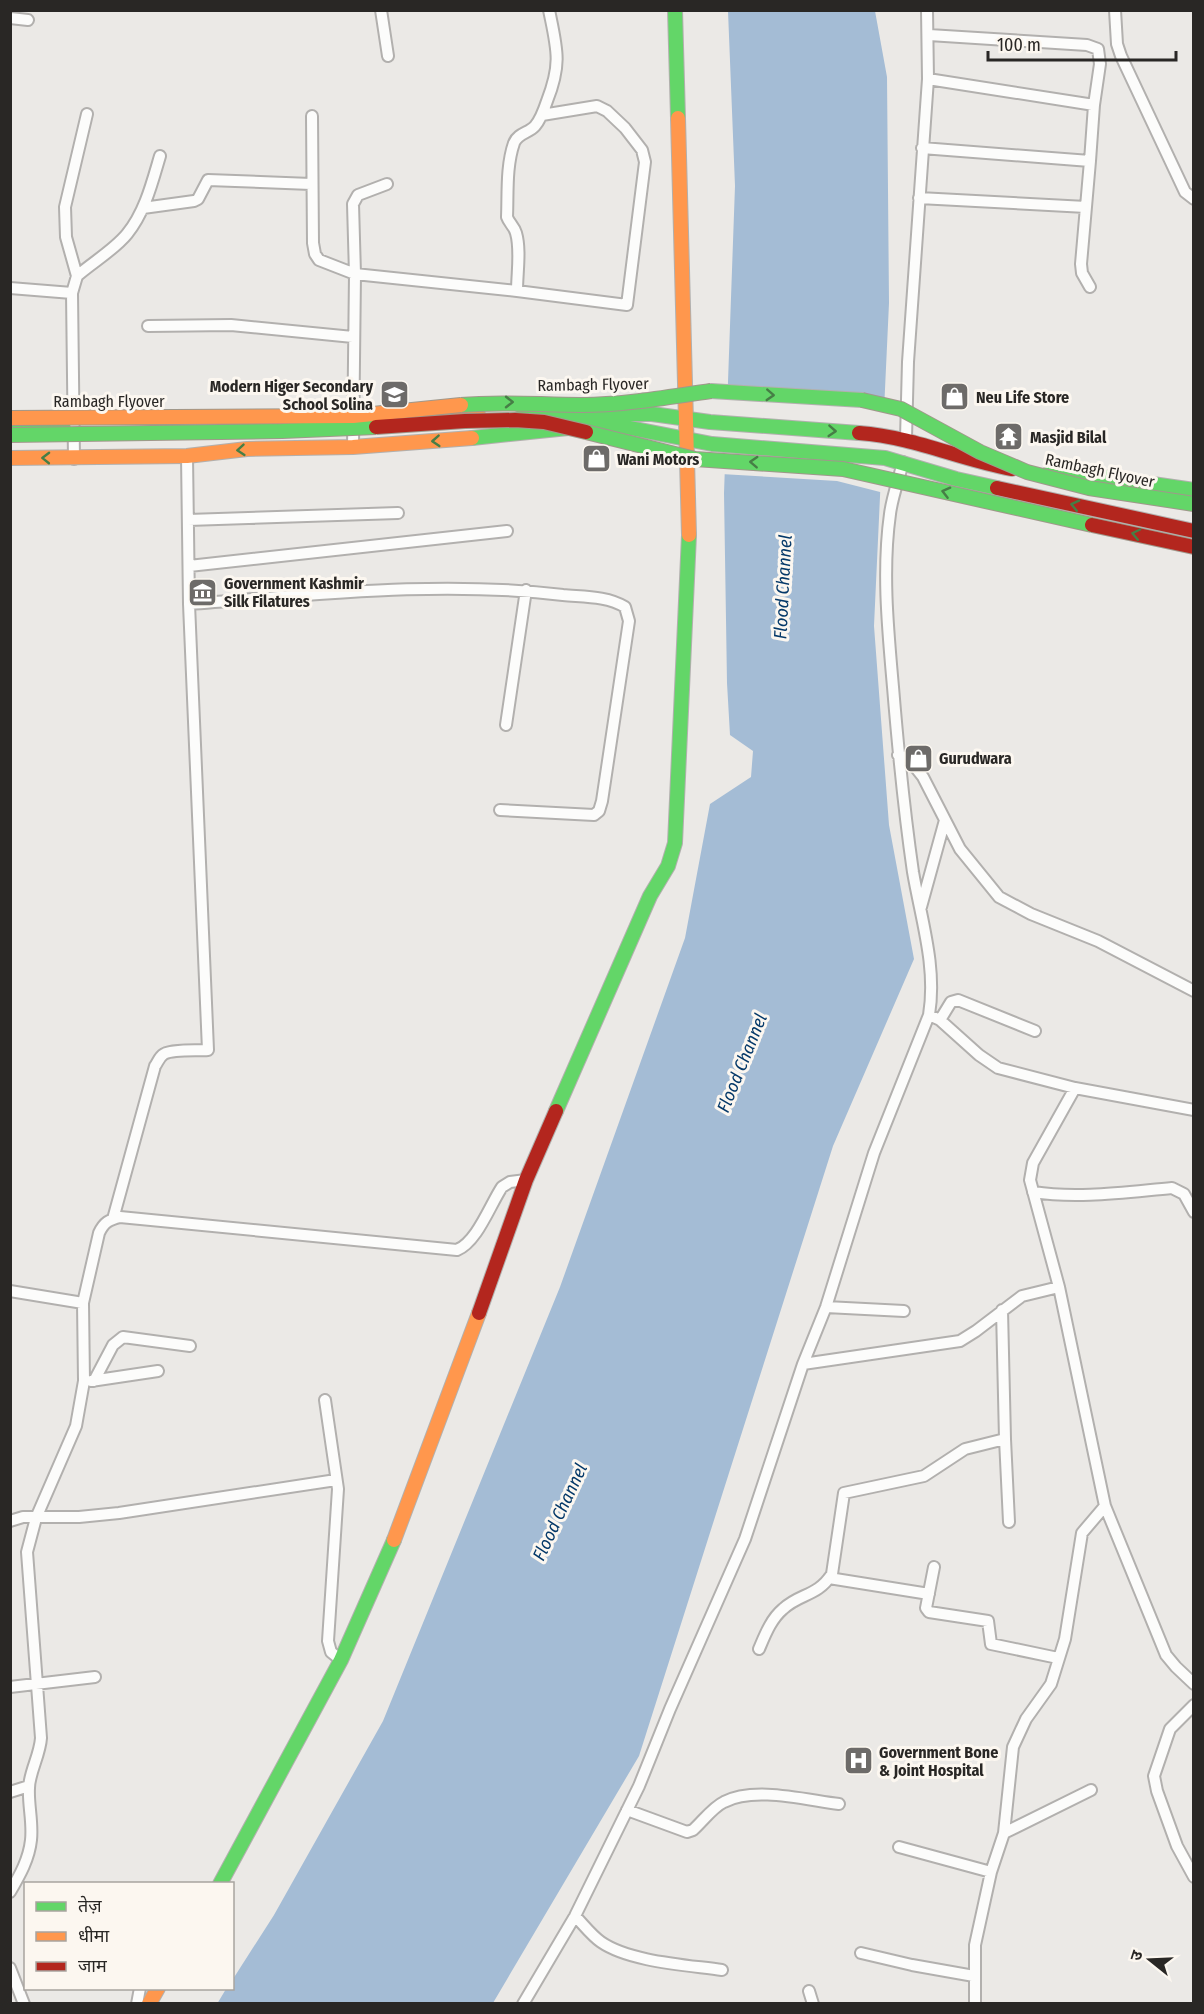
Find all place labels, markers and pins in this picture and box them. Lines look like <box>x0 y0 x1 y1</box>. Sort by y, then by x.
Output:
place label: Modern Higer Secondary School Solina <box>210 377 373 414</box>
school or university icon: Modern Higer Secondary School Solina <box>378 379 410 411</box>
shop icon: Neu Life Store <box>939 381 971 413</box>
place label: Neu Life Store <box>976 388 1069 407</box>
temple icon: Masjid Bilal <box>993 421 1025 453</box>
place label: Masjid Bilal <box>1030 428 1107 447</box>
shop icon: Wani Motors <box>580 443 612 475</box>
place label: Wani Motors <box>617 450 699 469</box>
place label: Government Kashmir Silk Filatures <box>224 574 364 611</box>
museum icon: Government Kashmir Silk Filatures <box>187 576 219 608</box>
shop icon: Gurudwara <box>902 742 934 774</box>
place label: Gurudwara <box>939 749 1012 768</box>
place label: Government Bone & Joint Hospital <box>879 1743 998 1780</box>
hospital icon: Government Bone & Joint Hospital <box>842 1745 874 1777</box>

